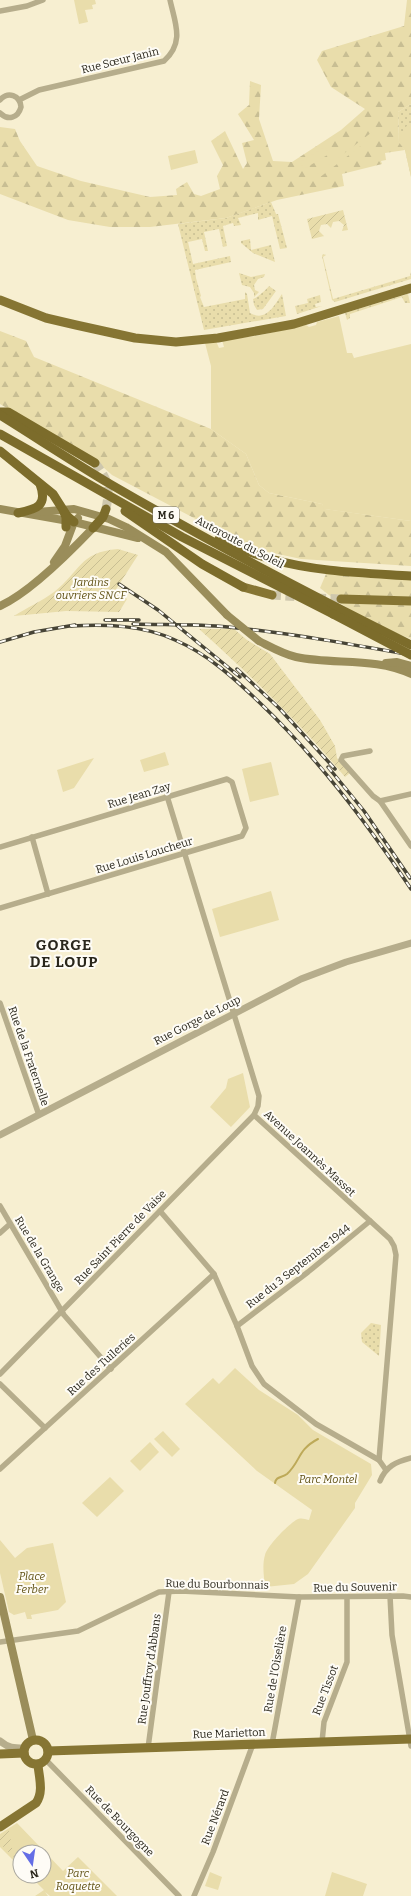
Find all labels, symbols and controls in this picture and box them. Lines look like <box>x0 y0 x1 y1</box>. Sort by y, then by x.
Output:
street label: Rue Sœur Janin <box>80 45 160 76</box>
road number: M 6 <box>153 507 179 523</box>
street label: Autoroute du Soleil <box>193 514 286 571</box>
park label: Jardins ouvriers SNCF <box>56 576 127 602</box>
street label: Rue Jean Zay <box>106 780 172 811</box>
street label: Rue Louis Loucheur <box>94 834 194 876</box>
district label: GORGE DE LOUP <box>30 936 98 971</box>
street label: Rue Gorge de Loup <box>152 993 243 1048</box>
street label: Rue de la Fraternelle <box>5 1005 52 1108</box>
street label: Avenue Joannès Masset <box>261 1108 358 1199</box>
street label: Rue Saint Pierre de Vaise <box>72 1187 169 1287</box>
street label: Rue de la Grange <box>12 1214 67 1294</box>
street label: Rue du 3 Septembre 1944 <box>244 1221 353 1311</box>
street label: Rue des Tuileries <box>65 1330 138 1398</box>
park label: Parc Montel <box>299 1473 357 1486</box>
park label: Place Ferber <box>16 1570 48 1596</box>
street label: Rue du Bourbonnais <box>165 1577 269 1592</box>
street label: Rue du Souvenir <box>313 1580 397 1595</box>
street label: Rue Jouffroy d'Abbans <box>135 1613 164 1725</box>
street label: Rue de l'Oiselière <box>261 1625 290 1713</box>
street label: Rue Tissot <box>310 1663 341 1717</box>
street label: Rue Marietton <box>192 1726 266 1741</box>
street label: Rue de Bourgogne <box>83 1783 157 1859</box>
street label: Rue Nérard <box>199 1787 232 1847</box>
north arrow <box>12 1844 52 1884</box>
text: N <box>28 1866 40 1881</box>
park label: Parc Roquette <box>56 1867 101 1893</box>

